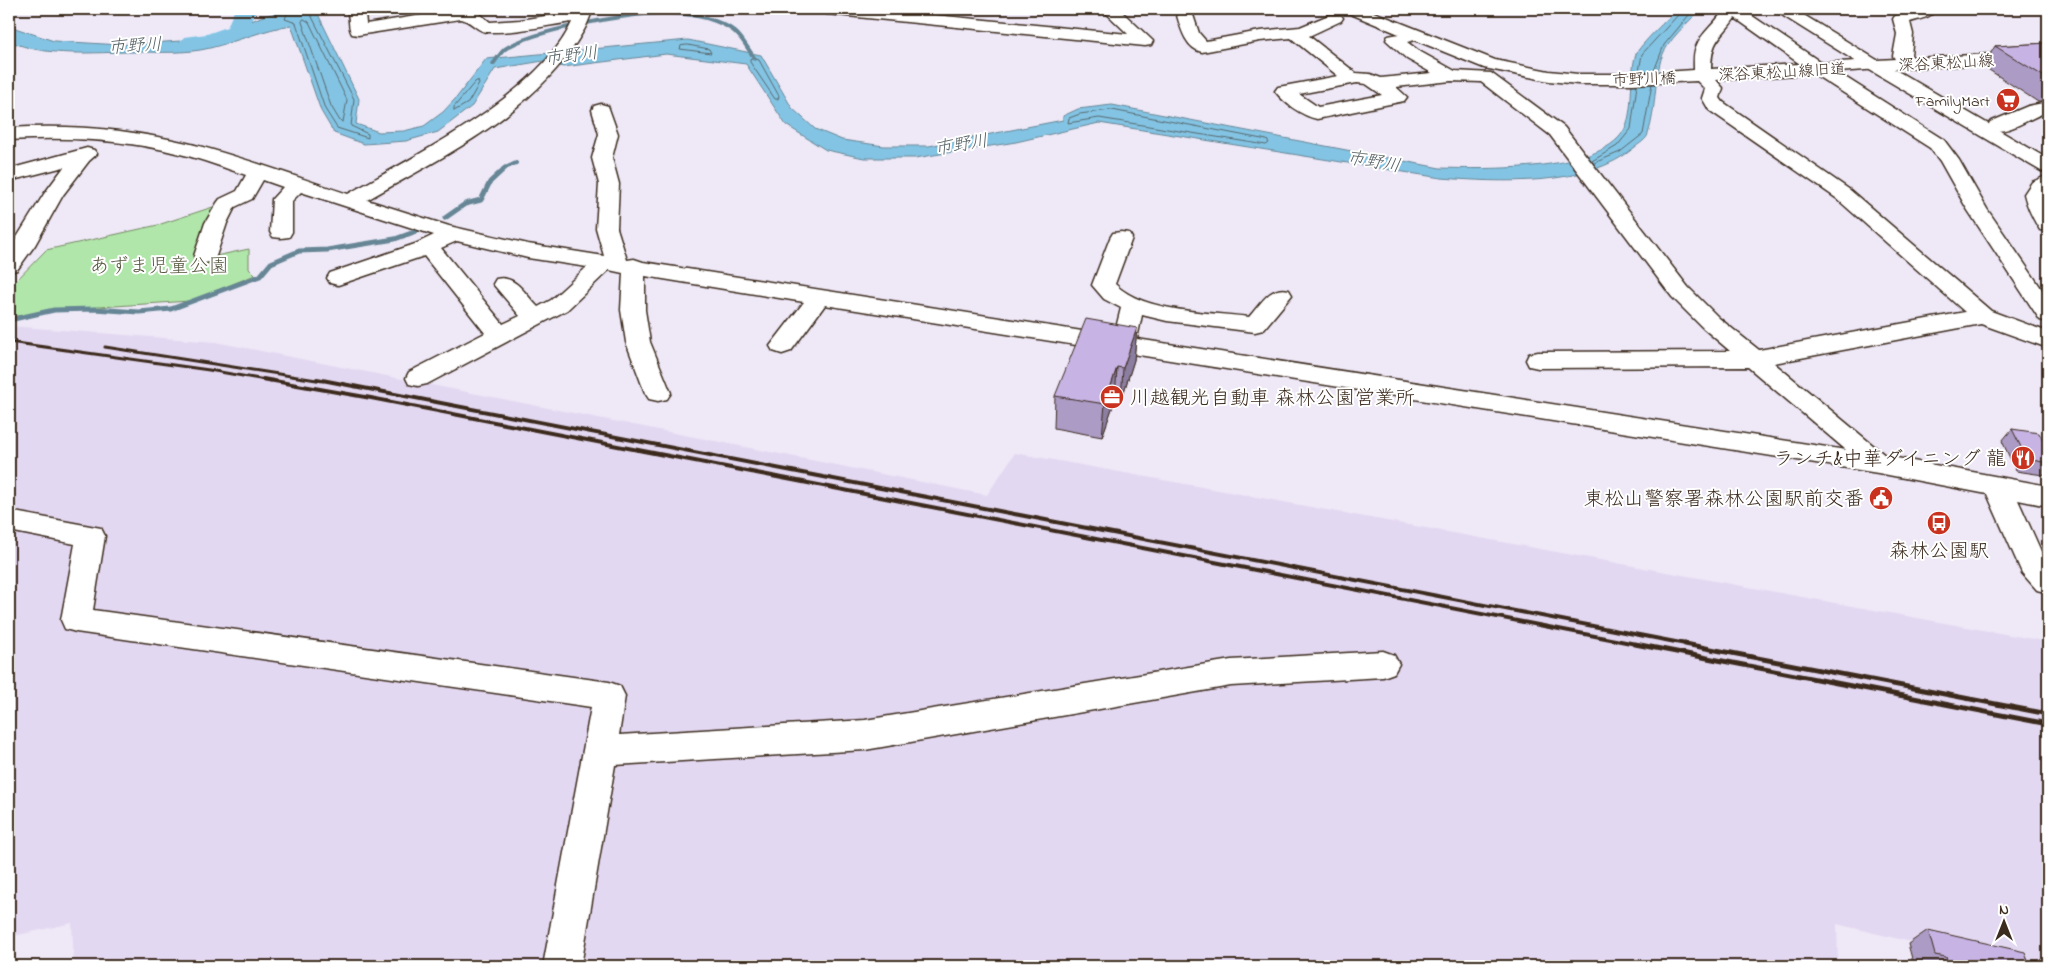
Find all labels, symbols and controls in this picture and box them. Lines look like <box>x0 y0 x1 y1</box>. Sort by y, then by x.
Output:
water label: 市野川 <box>107 33 163 61</box>
water label: 市野川 <box>543 41 600 73</box>
street label: 深谷東松山線 <box>1898 50 1995 78</box>
street label: 深谷東松山線旧道 <box>1718 58 1847 88</box>
street label: 市野川橋 <box>1612 67 1676 93</box>
supermarket icon: FamilyMart <box>1995 87 2021 113</box>
place label: FamilyMart <box>1914 90 1991 114</box>
water label: 市野川 <box>933 129 990 163</box>
water label: 市野川 <box>1345 145 1402 180</box>
park label: あずま児童公園 <box>89 253 229 282</box>
office icon: 川越観光自動車 森林公園営業所 <box>1099 384 1125 410</box>
place label: 川越観光自動車 森林公園営業所 <box>1130 385 1415 414</box>
restaurant icon: ランチ&中華ダイニング 龍 <box>2010 445 2036 471</box>
place label: ランチ&中華ダイニング 龍 <box>1773 446 2006 475</box>
public building icon: 東松山警察署森林公園駅前交番 <box>1868 485 1894 511</box>
place label: 東松山警察署森林公園駅前交番 <box>1584 486 1864 515</box>
bus stop icon: 森林公園駅 <box>1926 510 1952 536</box>
place label: 森林公園駅 <box>1889 538 1989 567</box>
north arrow <box>1980 898 2030 948</box>
text: N <box>1999 900 2009 921</box>

